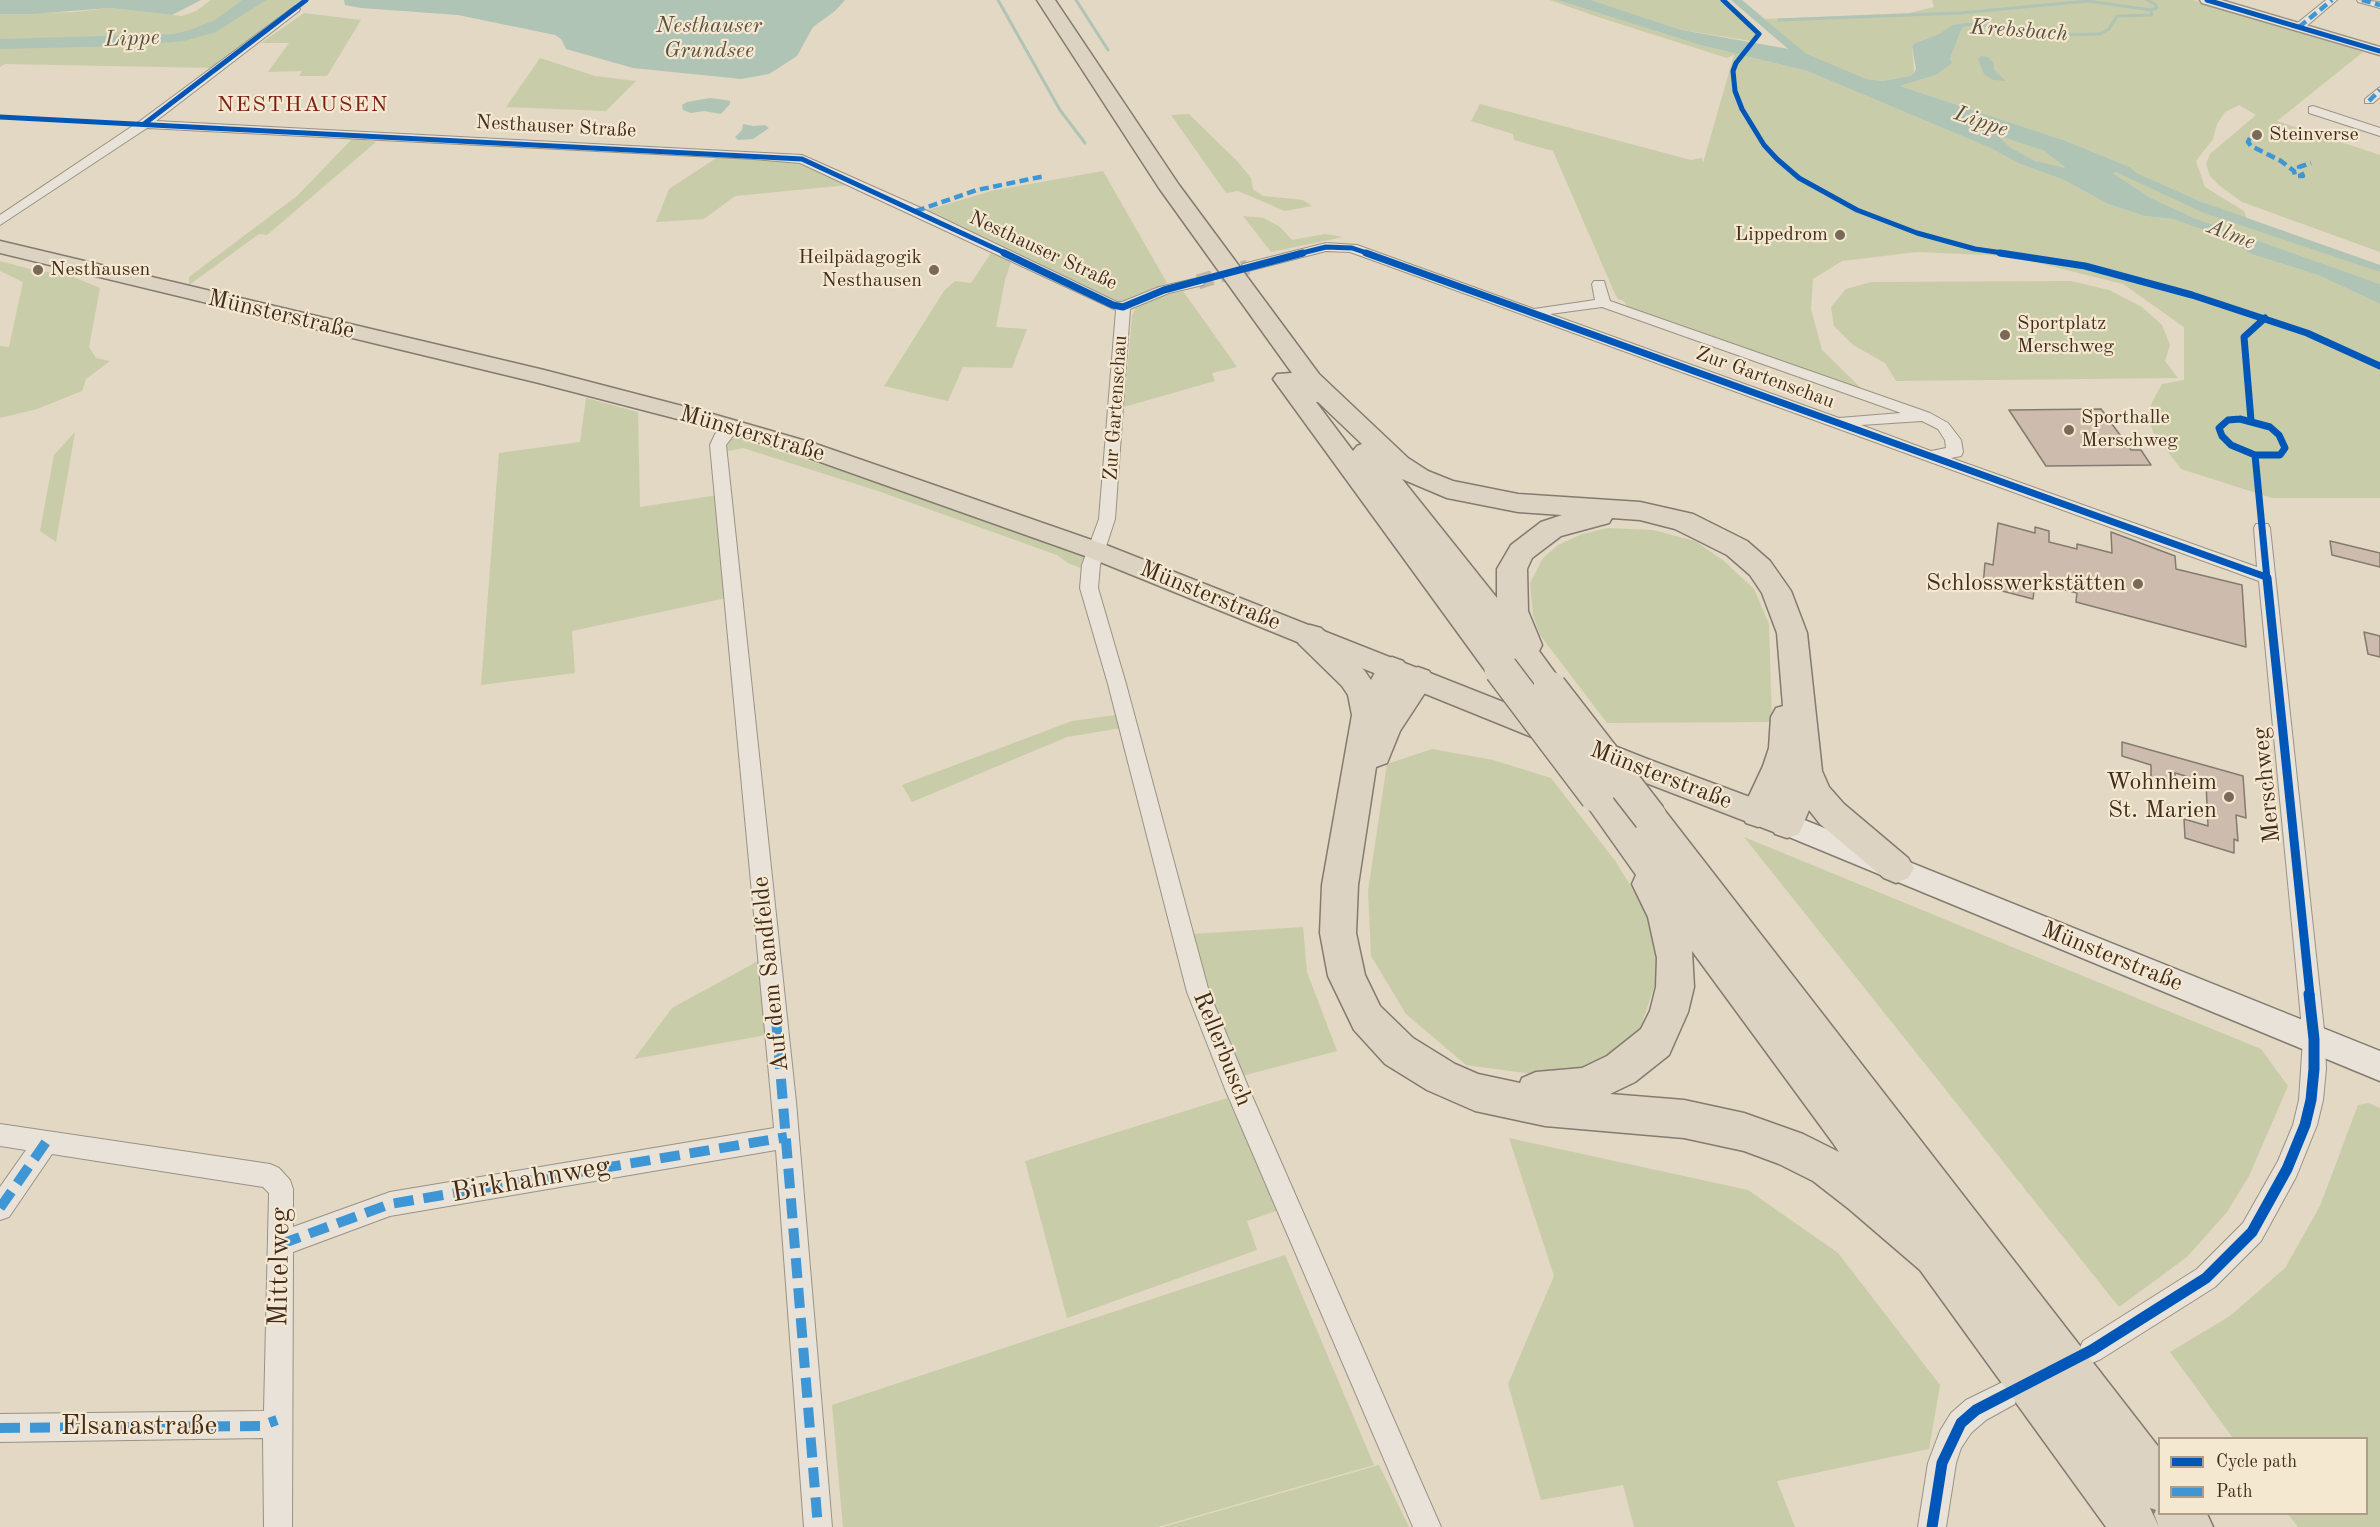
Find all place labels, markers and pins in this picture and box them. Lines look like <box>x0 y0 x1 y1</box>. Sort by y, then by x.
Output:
place label: Steinverse <box>2269 123 2359 147</box>
marker: Steinverse <box>2250 128 2264 142</box>
place label: Lippedrom <box>1735 223 1828 247</box>
marker: Lippedrom <box>1833 228 1847 242</box>
place label: Heilpädagogik Nesthausen <box>798 246 922 293</box>
place label: Nesthausen <box>50 258 150 282</box>
marker: Nesthausen <box>31 263 45 277</box>
marker: Heilpädagogik Nesthausen <box>927 263 941 277</box>
place label: Sportplatz Merschweg <box>2017 312 2114 359</box>
marker: Sportplatz Merschweg <box>1998 328 2012 342</box>
place label: Sporthalle Merschweg <box>2081 406 2178 453</box>
marker: Sporthalle Merschweg <box>2062 423 2076 437</box>
place label: Schlosswerkstätten <box>1926 570 2126 598</box>
marker: Schlosswerkstätten <box>2131 577 2145 591</box>
place label: Wohnheim St. Marien <box>2106 769 2217 825</box>
marker: Wohnheim St. Marien <box>2222 790 2236 804</box>

